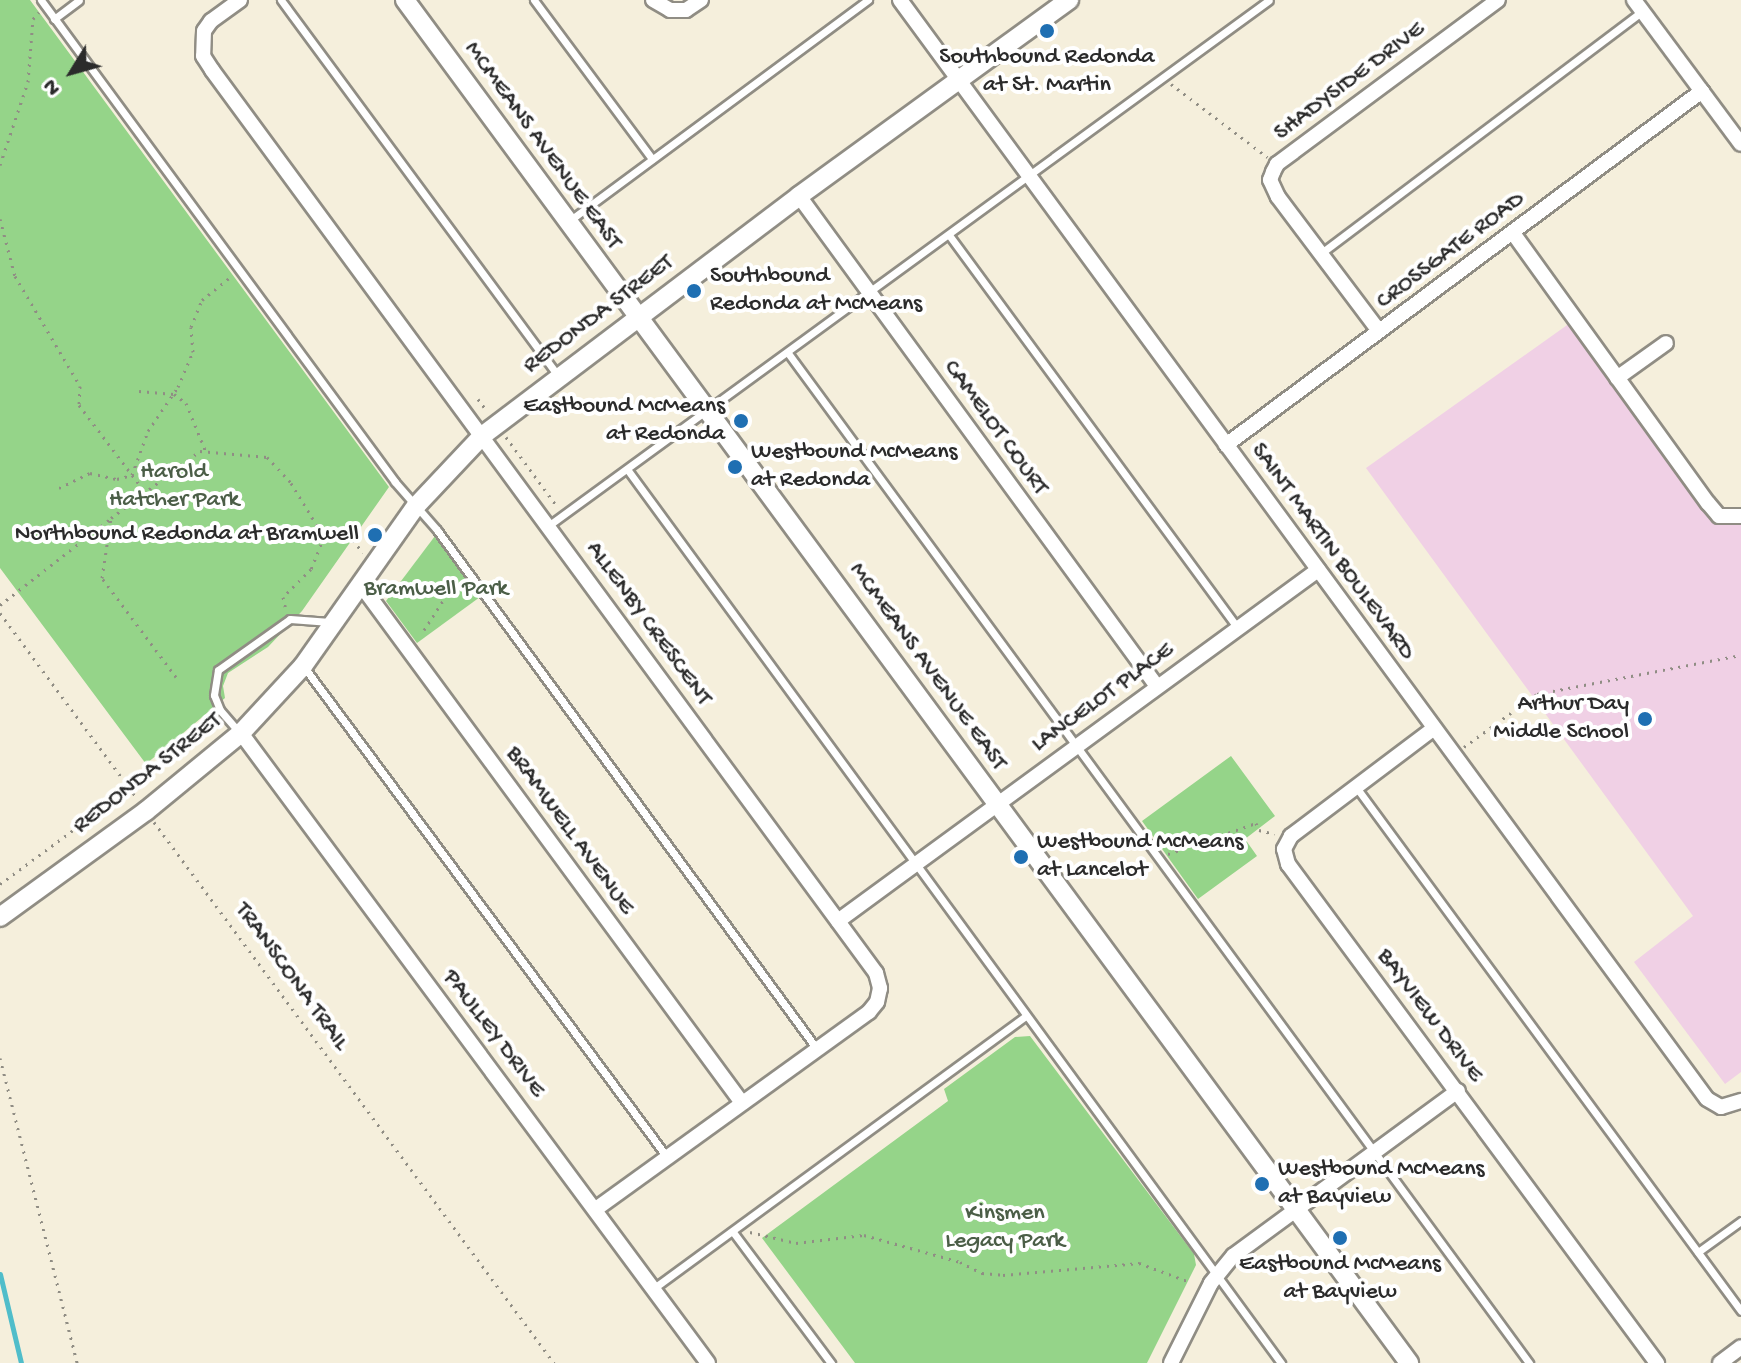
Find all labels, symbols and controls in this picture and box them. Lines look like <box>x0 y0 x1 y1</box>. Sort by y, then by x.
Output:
street label: SHADYSIDE DRIVE <box>1269 16 1431 148</box>
marker: Southbound Redonda at St. Martin <box>1038 22 1056 40</box>
north arrow <box>32 32 112 112</box>
street label: MCMEANS AVENUE EAST <box>457 36 627 256</box>
place label: Southbound Redonda at St. Martin <box>939 44 1155 100</box>
text: N <box>38 73 68 100</box>
street label: CROSSGATE ROAD <box>1371 186 1531 316</box>
street label: REDONDA STREET <box>518 249 680 381</box>
place label: Southbound Redonda at McMeans <box>710 263 922 319</box>
marker: Southbound Redonda at McMeans <box>685 282 703 300</box>
street label: CAMELOT COURT <box>936 355 1054 501</box>
place label: Eastbound McMeans at Redonda <box>523 393 725 449</box>
marker: Eastbound McMeans at Redonda <box>732 412 750 430</box>
street label: SAINT MARTIN BOULEVARD <box>1244 438 1420 666</box>
place label: Westbound McMeans at Redonda <box>751 439 957 495</box>
marker: Westbound McMeans at Redonda <box>726 458 744 476</box>
park label: Harold Hatcher Park <box>109 459 239 515</box>
place label: Northbound Redonda at Bramwell <box>15 521 359 549</box>
marker: Northbound Redonda at Bramwell <box>366 526 384 544</box>
street label: ALLENBY CRESCENT <box>579 536 717 712</box>
street label: MCMEANS AVENUE EAST <box>842 557 1012 777</box>
park label: Bramwell Park <box>364 576 508 604</box>
street label: LANCELOT PLACE <box>1026 637 1180 759</box>
place label: Arthur Day Middle School <box>1493 691 1629 747</box>
street label: REDONDA STREET <box>68 707 228 841</box>
marker: Arthur Day Middle School <box>1636 710 1654 728</box>
street label: BRAMWELL AVENUE <box>498 741 640 921</box>
place label: Westbound McMeans at Lancelot <box>1037 829 1243 885</box>
marker: Westbound McMeans at Lancelot <box>1012 848 1030 866</box>
street label: TRANSCONA TRAIL <box>228 897 354 1057</box>
street label: BAYVIEW DRIVE <box>1369 943 1489 1089</box>
street label: PAULLEY DRIVE <box>435 964 551 1104</box>
place label: Westbound McMeans at Bayview <box>1278 1156 1484 1212</box>
marker: Westbound McMeans at Bayview <box>1253 1175 1271 1193</box>
park label: Kinsmen Legacy Park <box>945 1200 1065 1256</box>
marker: Eastbound McMeans at Bayview <box>1331 1229 1349 1247</box>
place label: Eastbound McMeans at Bayview <box>1239 1251 1441 1307</box>

